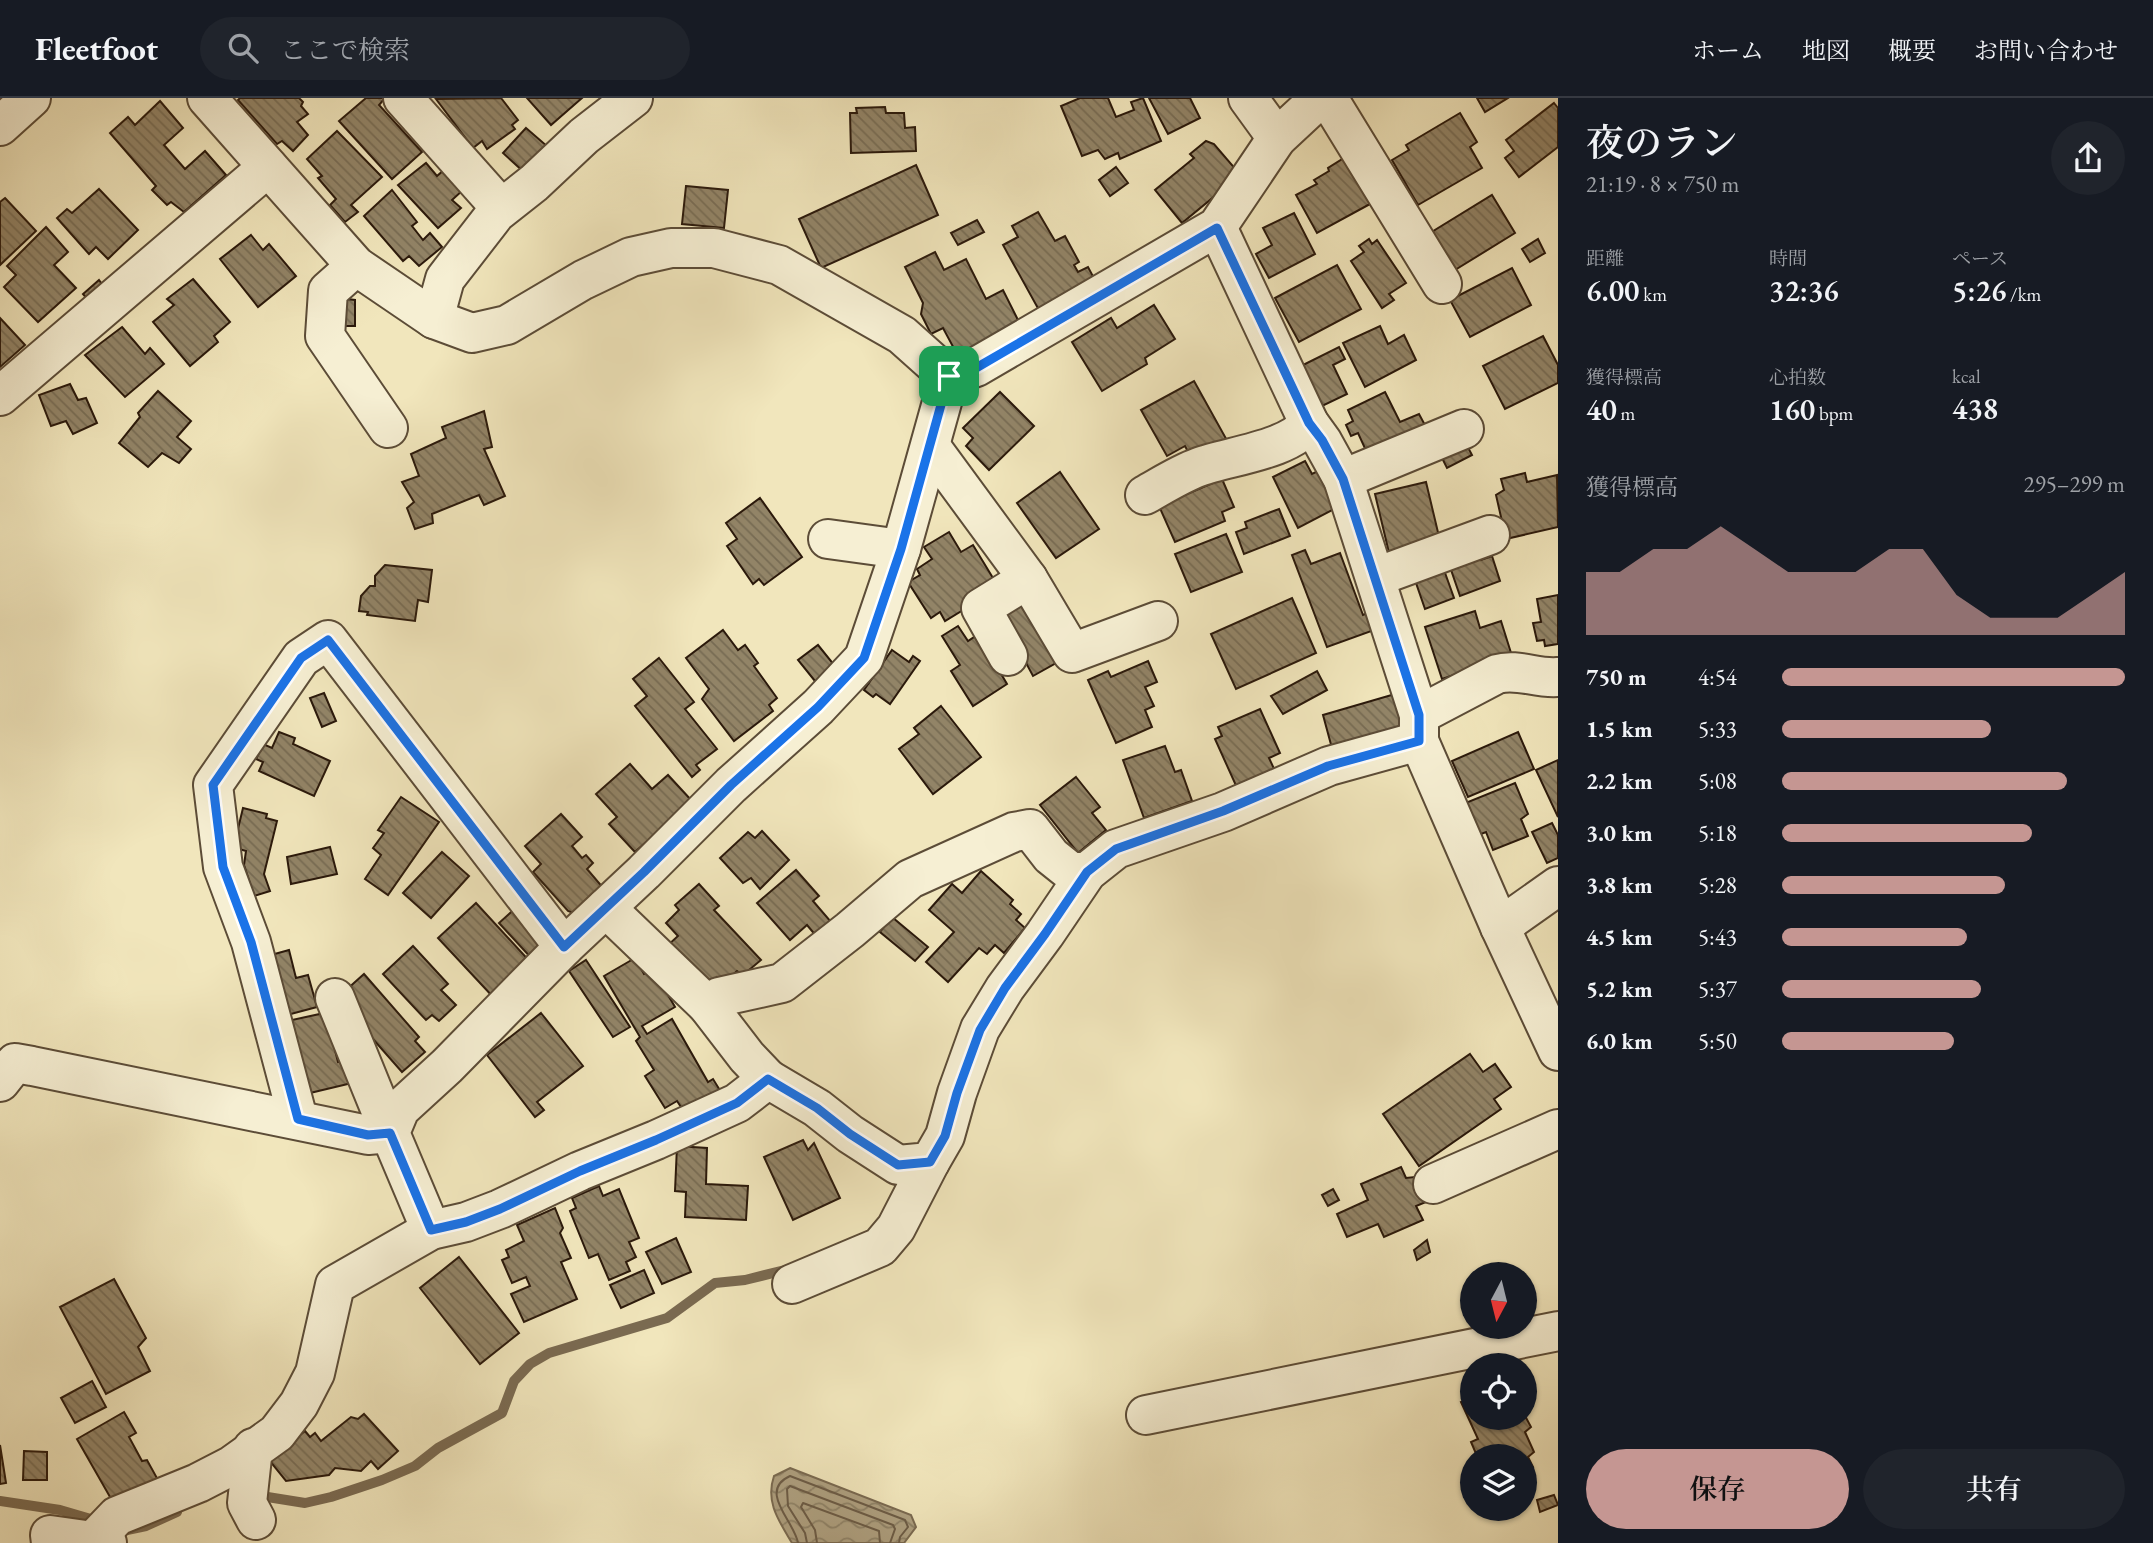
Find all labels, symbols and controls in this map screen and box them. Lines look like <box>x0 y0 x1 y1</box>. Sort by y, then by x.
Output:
search box <box>200 17 690 80</box>
text: Fleetfoot <box>35 27 158 70</box>
icon: search <box>224 29 262 67</box>
text: ここで検索 <box>280 33 410 67</box>
text: ホーム <box>1692 35 1764 66</box>
text: 地図 <box>1802 35 1850 66</box>
text: 概要 <box>1888 35 1936 66</box>
text: お問い合わせ <box>1974 35 2118 66</box>
text: 夜のラン <box>1586 118 1738 167</box>
button: share <box>2051 121 2125 195</box>
text: 21:19 · 8 × 750 m <box>1586 169 1739 199</box>
text: 距離 <box>1586 246 1624 271</box>
text: 時間 <box>1769 246 1807 271</box>
text: ペース <box>1952 246 2008 271</box>
text: 6.00 <box>1586 271 1639 310</box>
text: 32:36 <box>1769 271 1839 310</box>
text: 5:26 <box>1952 271 2006 310</box>
text: km <box>1639 282 1667 307</box>
text: /km <box>2006 282 2041 307</box>
pin <box>919 346 979 406</box>
icon: arrive <box>930 357 968 395</box>
text: kcal <box>1952 364 1981 389</box>
text: 獲得標高 <box>1586 365 1662 390</box>
text: 心拍数 <box>1769 365 1826 390</box>
text: 438 <box>1952 389 1998 428</box>
text: 40 <box>1586 390 1617 429</box>
text: 160 <box>1769 390 1815 429</box>
text: m <box>1617 401 1635 426</box>
text: bpm <box>1815 401 1853 426</box>
text: 295–299 m <box>2024 469 2125 499</box>
text: 獲得標高 <box>1586 472 1678 502</box>
text: 750 m <box>1586 662 1647 692</box>
text: 4:54 <box>1698 662 1737 692</box>
text: 1.5 km <box>1586 714 1653 744</box>
text: 5:33 <box>1698 714 1737 744</box>
text: 2.2 km <box>1586 766 1653 796</box>
text: 5:08 <box>1698 766 1737 796</box>
text: 3.0 km <box>1586 818 1653 848</box>
text: 5:18 <box>1698 818 1737 848</box>
text: 3.8 km <box>1586 870 1653 900</box>
text: 5:28 <box>1698 870 1737 900</box>
text: 4.5 km <box>1586 922 1653 952</box>
text: 5:43 <box>1698 922 1737 952</box>
text: 5.2 km <box>1586 974 1653 1004</box>
text: 5:37 <box>1698 974 1737 1004</box>
text: 6.0 km <box>1586 1026 1653 1056</box>
text: 5:50 <box>1698 1026 1737 1056</box>
north arrow <box>1460 1262 1536 1339</box>
map controls <box>1460 1262 1537 1521</box>
button: locate <box>1460 1353 1537 1430</box>
button: layers <box>1460 1444 1537 1521</box>
button: 保存 <box>1586 1449 1849 1529</box>
button: 共有 <box>1863 1449 2125 1529</box>

